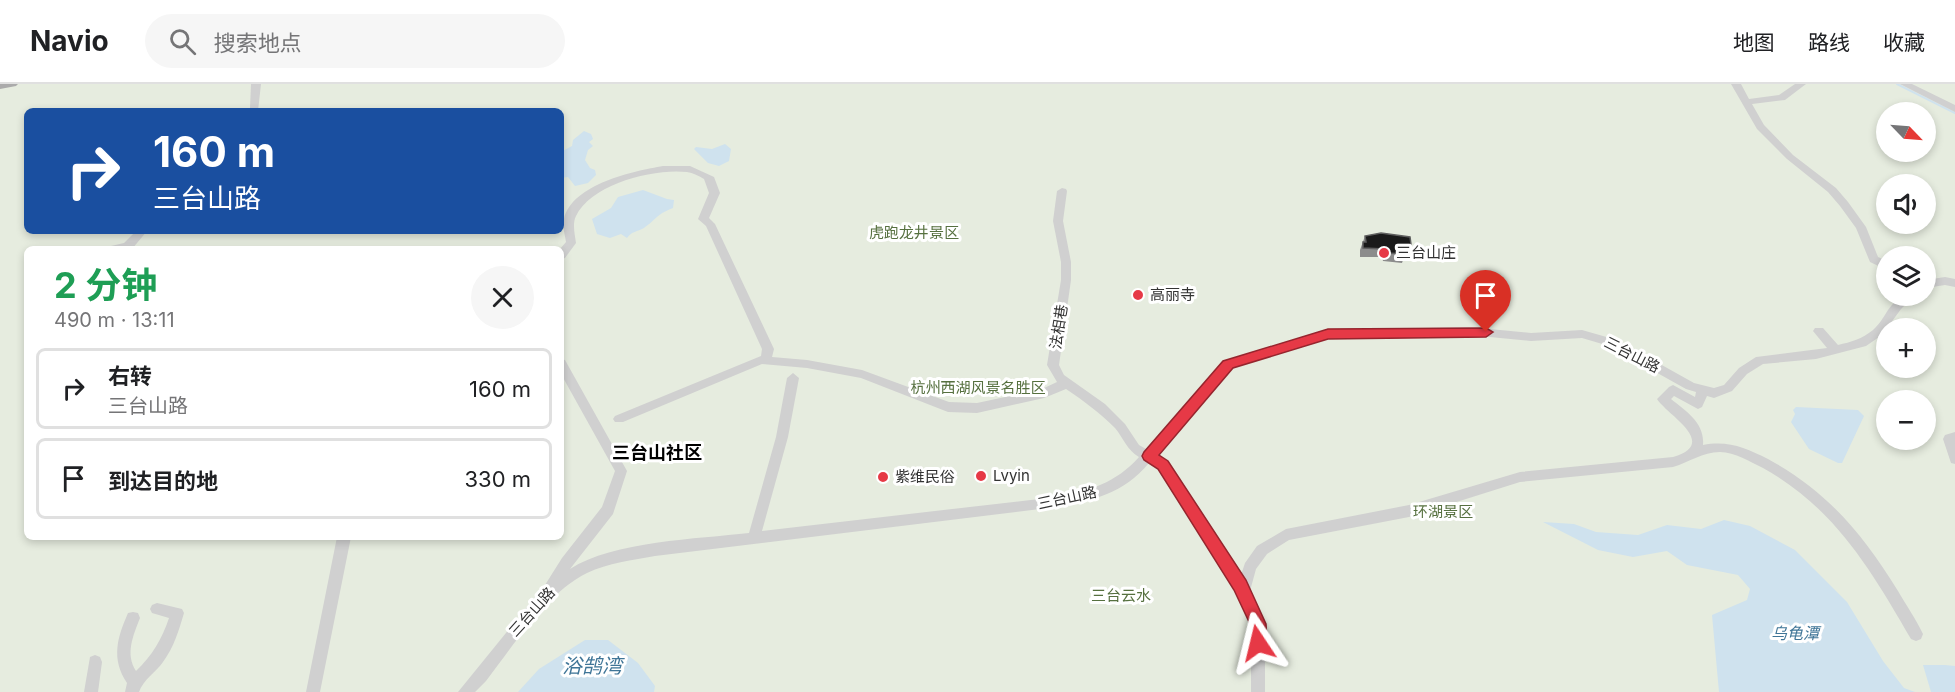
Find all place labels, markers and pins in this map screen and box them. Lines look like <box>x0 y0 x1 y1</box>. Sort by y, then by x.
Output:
place label: 三台山庄 <box>1396 243 1456 262</box>
marker: 三台山庄 <box>1377 246 1391 260</box>
pin <box>1460 270 1511 332</box>
place label: 高丽寺 <box>1150 285 1195 304</box>
marker: 高丽寺 <box>1131 288 1145 302</box>
place label: Lvyin <box>993 466 1030 485</box>
place label: 紫维民俗 <box>895 467 955 486</box>
marker: Lvyin <box>974 469 988 483</box>
marker: 紫维民俗 <box>876 470 890 484</box>

